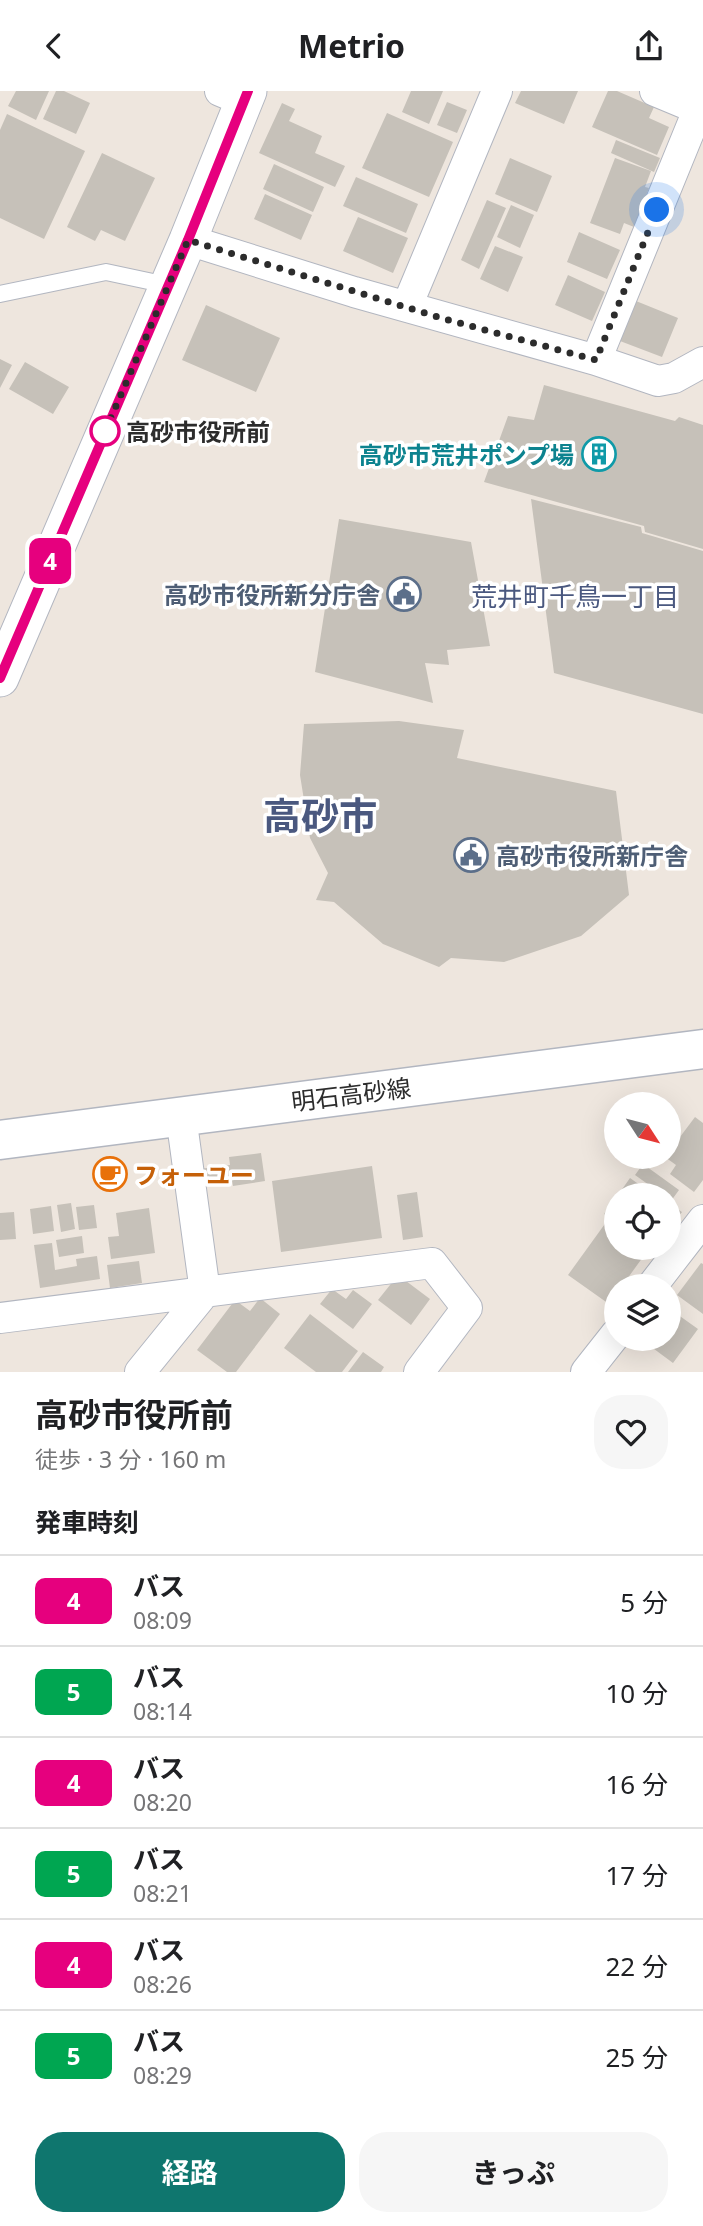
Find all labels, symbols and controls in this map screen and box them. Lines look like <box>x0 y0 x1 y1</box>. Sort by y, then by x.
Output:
text: Metrio <box>298 24 405 67</box>
icon: back <box>35 27 73 65</box>
icon: share <box>630 27 668 65</box>
your location <box>639 192 674 227</box>
place label: 高砂市役所前 <box>126 415 270 448</box>
marker: 高砂市役所前 <box>90 416 120 446</box>
building icon: 高砂市荒井ポンプ場 <box>580 435 618 473</box>
place label: 高砂市荒井ポンプ場 <box>359 438 574 471</box>
line badge: 4 <box>27 538 73 584</box>
text: 4 <box>43 544 57 577</box>
public building icon: 高砂市役所新分庁舎 <box>385 575 423 613</box>
place label: 高砂市役所新分庁舎 <box>164 578 380 611</box>
district label: 荒井町千鳥一丁目 <box>471 578 679 614</box>
district label: 高砂市 <box>263 789 377 841</box>
public building icon: 高砂市役所新庁舎 <box>452 836 490 874</box>
place label: 高砂市役所新庁舎 <box>496 839 688 872</box>
street label: 明石高砂線 <box>289 1070 413 1118</box>
north arrow <box>604 1092 681 1169</box>
map controls <box>604 1092 681 1351</box>
cafe icon: フォーユー <box>91 1155 129 1193</box>
place label: フォーユー <box>134 1158 254 1191</box>
button: locate <box>604 1183 681 1260</box>
button: layers <box>604 1274 681 1351</box>
text: 高砂市役所前 <box>35 1392 233 1437</box>
button: heart <box>594 1395 668 1469</box>
text: 徒歩 · 3 分 · 160 m <box>35 1443 226 1475</box>
text: 発車時刻 <box>35 1504 139 1540</box>
text: バス <box>133 1568 185 1604</box>
text: 4 <box>67 1584 80 1617</box>
text: 5 分 <box>620 1584 668 1620</box>
text: 08:09 <box>133 1604 192 1636</box>
text: バス <box>133 1659 185 1695</box>
text: 5 <box>67 1675 80 1708</box>
text: 10 分 <box>605 1675 668 1711</box>
text: 08:14 <box>133 1695 192 1727</box>
text: バス <box>133 1750 185 1786</box>
text: 4 <box>67 1766 80 1799</box>
text: 16 分 <box>605 1766 668 1802</box>
text: 08:20 <box>133 1786 192 1818</box>
text: バス <box>133 1841 185 1877</box>
text: 5 <box>67 1857 80 1890</box>
text: 17 分 <box>605 1857 668 1893</box>
text: 08:21 <box>133 1877 192 1909</box>
text: バス <box>133 1932 185 1968</box>
text: 4 <box>67 1948 80 1981</box>
text: 22 分 <box>605 1948 668 1984</box>
text: 08:26 <box>133 1968 192 2000</box>
text: バス <box>133 2023 185 2059</box>
text: 5 <box>67 2039 80 2072</box>
text: 25 分 <box>605 2039 668 2075</box>
text: 08:29 <box>133 2059 192 2091</box>
button: 経路 <box>35 2132 345 2212</box>
button: きっぷ <box>359 2132 668 2212</box>

